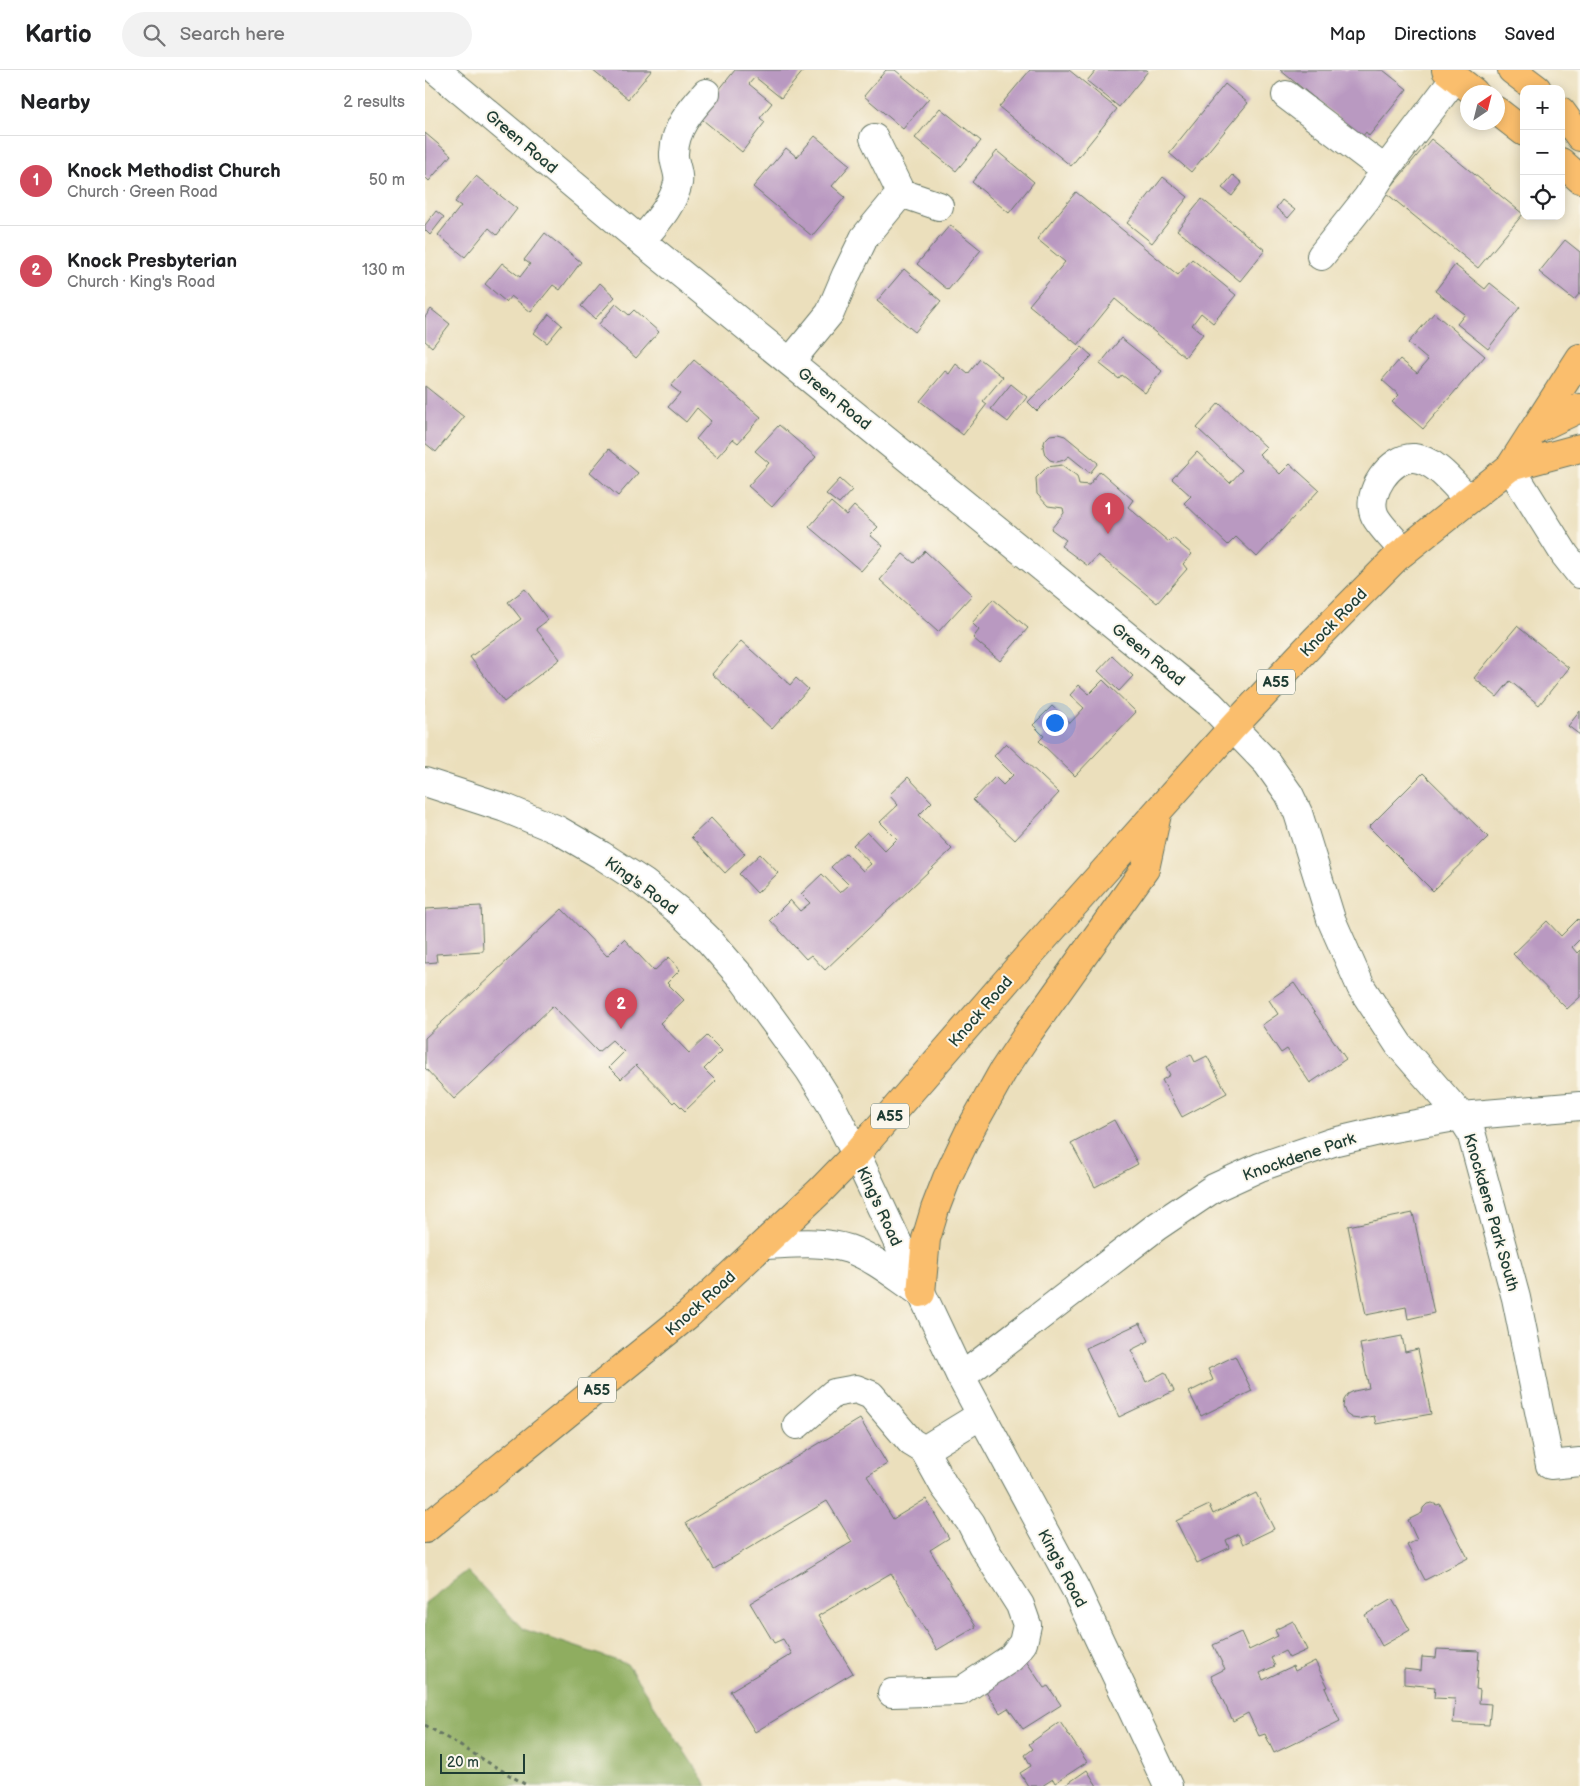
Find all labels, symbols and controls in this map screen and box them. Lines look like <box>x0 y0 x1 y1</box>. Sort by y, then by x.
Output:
search box <box>122 12 472 57</box>
text: Kartio <box>25 20 92 49</box>
icon: search <box>140 21 168 49</box>
text: Search here <box>180 23 285 46</box>
text: Map <box>1330 24 1366 45</box>
text: Directions <box>1394 24 1476 45</box>
text: Saved <box>1504 24 1555 45</box>
north arrow <box>1460 85 1505 130</box>
map controls <box>1520 85 1565 220</box>
button: + <box>1520 85 1565 130</box>
text: Nearby <box>20 90 90 115</box>
text: 2 results <box>343 93 405 112</box>
street label: Green Road <box>481 106 561 178</box>
button: − <box>1520 130 1565 175</box>
text: Knock Methodist Church <box>67 160 281 183</box>
text: 1 <box>33 171 39 190</box>
text: 50 m <box>369 171 405 190</box>
button: locate <box>1520 175 1565 220</box>
text: Church · Green Road <box>67 183 218 202</box>
text: Knock Presbyterian <box>67 250 237 273</box>
text: 2 <box>31 261 41 280</box>
text: 130 m <box>362 261 405 280</box>
text: Church · King's Road <box>67 273 215 292</box>
street label: Green Road <box>794 364 874 434</box>
pin: 1 <box>1092 493 1124 534</box>
street label: Knock Road <box>1297 585 1371 661</box>
street label: Green Road <box>1108 620 1188 690</box>
road number: A55 <box>1257 670 1295 694</box>
your location <box>1042 710 1068 736</box>
street label: King's Road <box>601 853 681 919</box>
street label: Knock Road <box>945 973 1017 1051</box>
pin: 2 <box>605 988 637 1029</box>
road number: A55 <box>871 1104 909 1128</box>
street label: Knockdene Park <box>1241 1129 1359 1186</box>
street label: Knockdene Park South <box>1459 1131 1522 1294</box>
street label: King's Road <box>852 1164 905 1250</box>
street label: Knock Road <box>662 1268 740 1341</box>
road number: A55 <box>578 1378 616 1402</box>
street label: King's Road <box>1033 1526 1090 1611</box>
scale bar <box>440 1751 525 1774</box>
text: 20 m <box>447 1754 479 1771</box>

